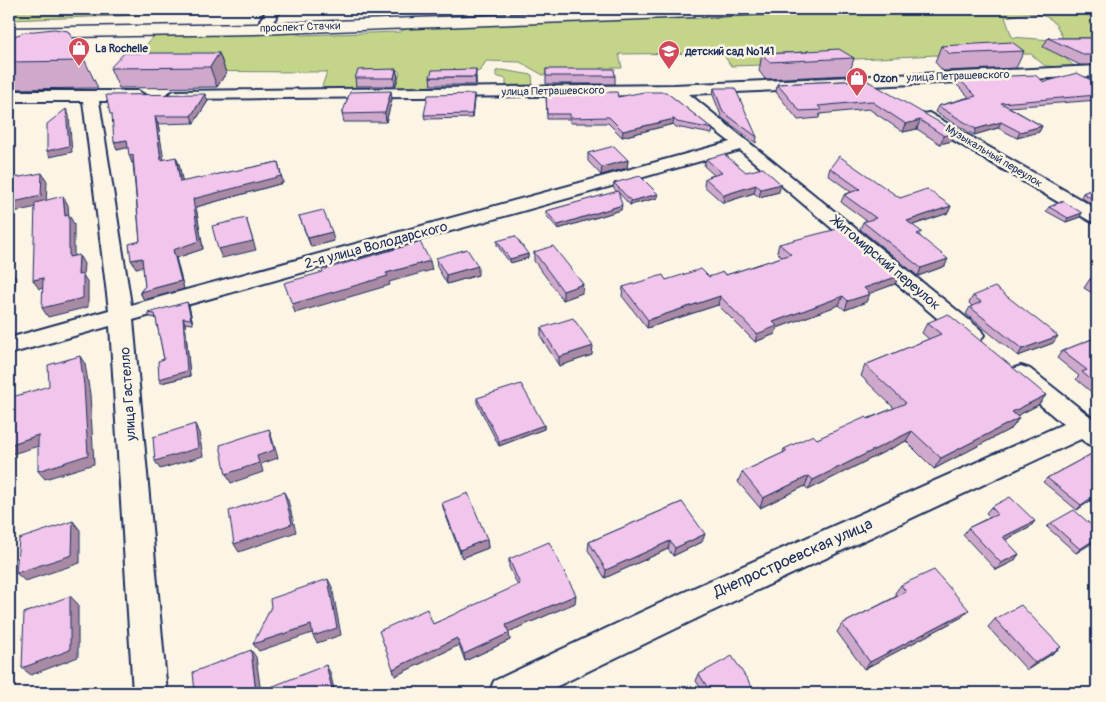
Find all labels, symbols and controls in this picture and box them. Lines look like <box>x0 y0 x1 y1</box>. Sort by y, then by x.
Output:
street label: проспект Стачки <box>260 19 341 35</box>
shop icon: La Rochelle <box>67 36 91 67</box>
school or university icon: детский сад №141 <box>657 39 681 70</box>
place label: La Rochelle <box>95 42 148 55</box>
place label: детский сад №141 <box>684 45 774 58</box>
shop icon: Ozon <box>845 66 869 97</box>
street label: улица Петрашевского <box>905 68 1010 84</box>
place label: Ozon <box>873 72 898 85</box>
street label: улица Петрашевского <box>500 84 605 98</box>
street label: Музыкальный переулок <box>943 122 1045 190</box>
street label: Житомирский переулок <box>826 211 944 314</box>
street label: 2-я улица Володарского <box>303 218 450 272</box>
street label: улица Гастелло <box>116 346 140 443</box>
street label: Днепростроевская улица <box>709 514 876 603</box>

